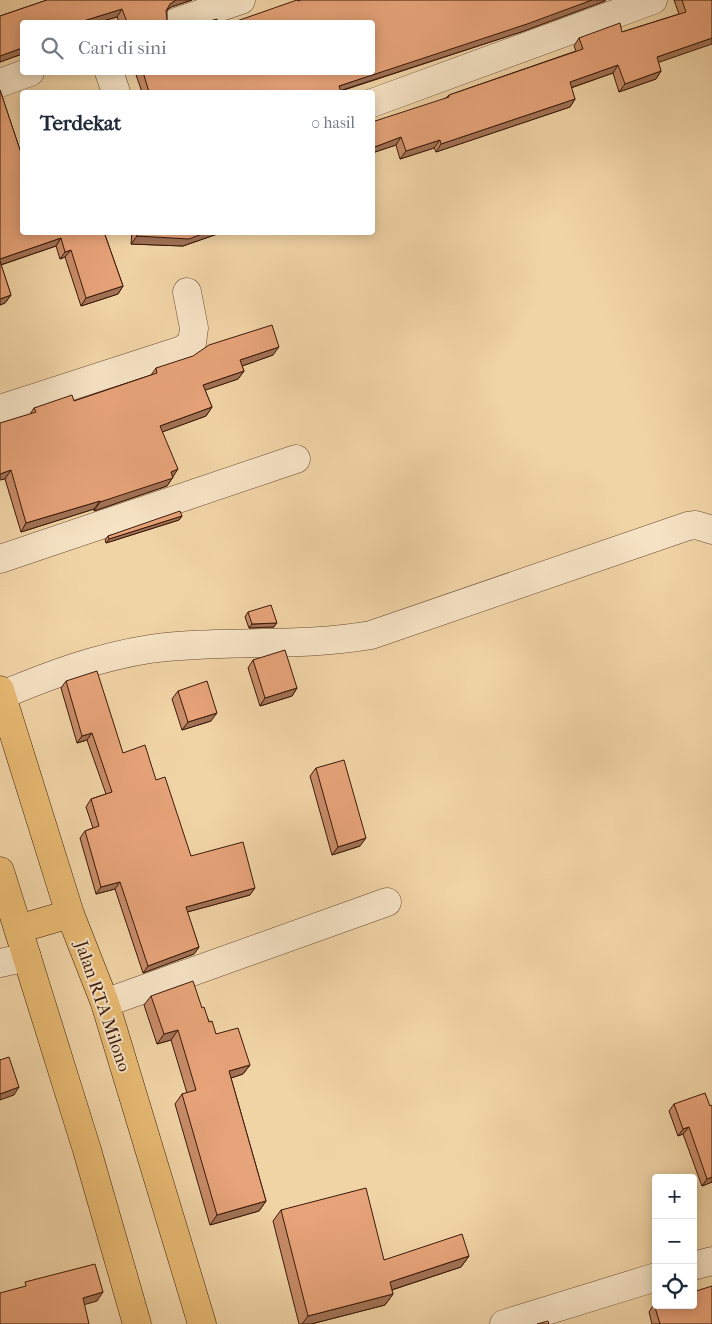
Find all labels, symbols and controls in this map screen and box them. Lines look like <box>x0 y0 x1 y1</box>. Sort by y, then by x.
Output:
search box <box>20 20 375 75</box>
icon: search <box>38 34 66 62</box>
text: Cari di sini <box>78 37 167 59</box>
text: Terdekat <box>40 111 121 135</box>
text: 0 hasil <box>311 113 355 132</box>
street label: Jalan RTA Milono <box>70 936 135 1074</box>
map controls <box>652 1174 697 1309</box>
button: + <box>652 1174 697 1219</box>
button: − <box>652 1219 697 1264</box>
button: locate <box>652 1264 697 1309</box>

